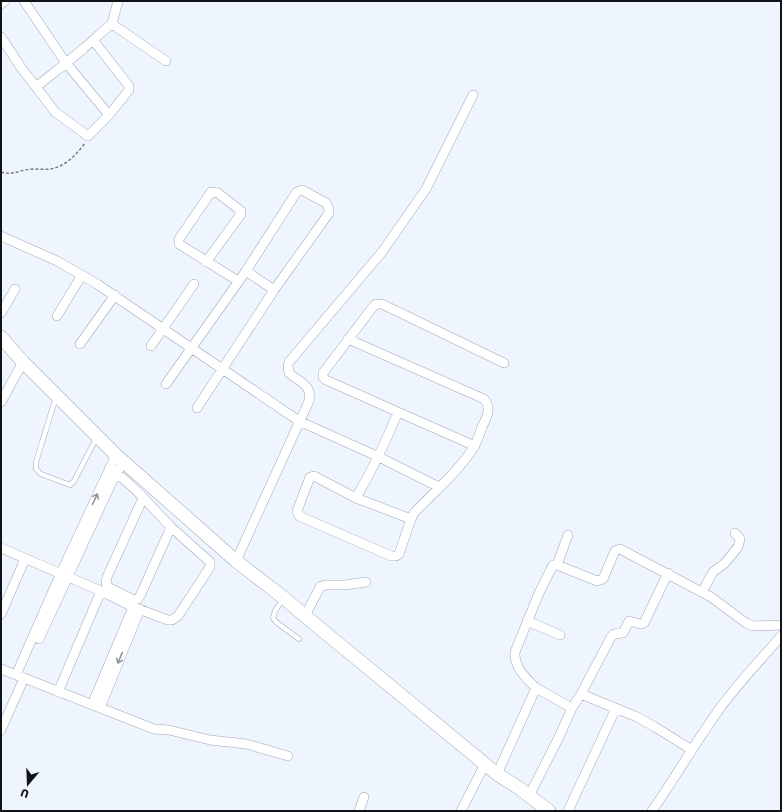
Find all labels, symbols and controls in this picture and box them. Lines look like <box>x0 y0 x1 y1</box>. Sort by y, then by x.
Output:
one-way arrow <box>92 493 99 505</box>
one-way arrow <box>116 652 123 664</box>
north arrow <box>8 764 48 804</box>
text: U <box>19 786 31 800</box>

